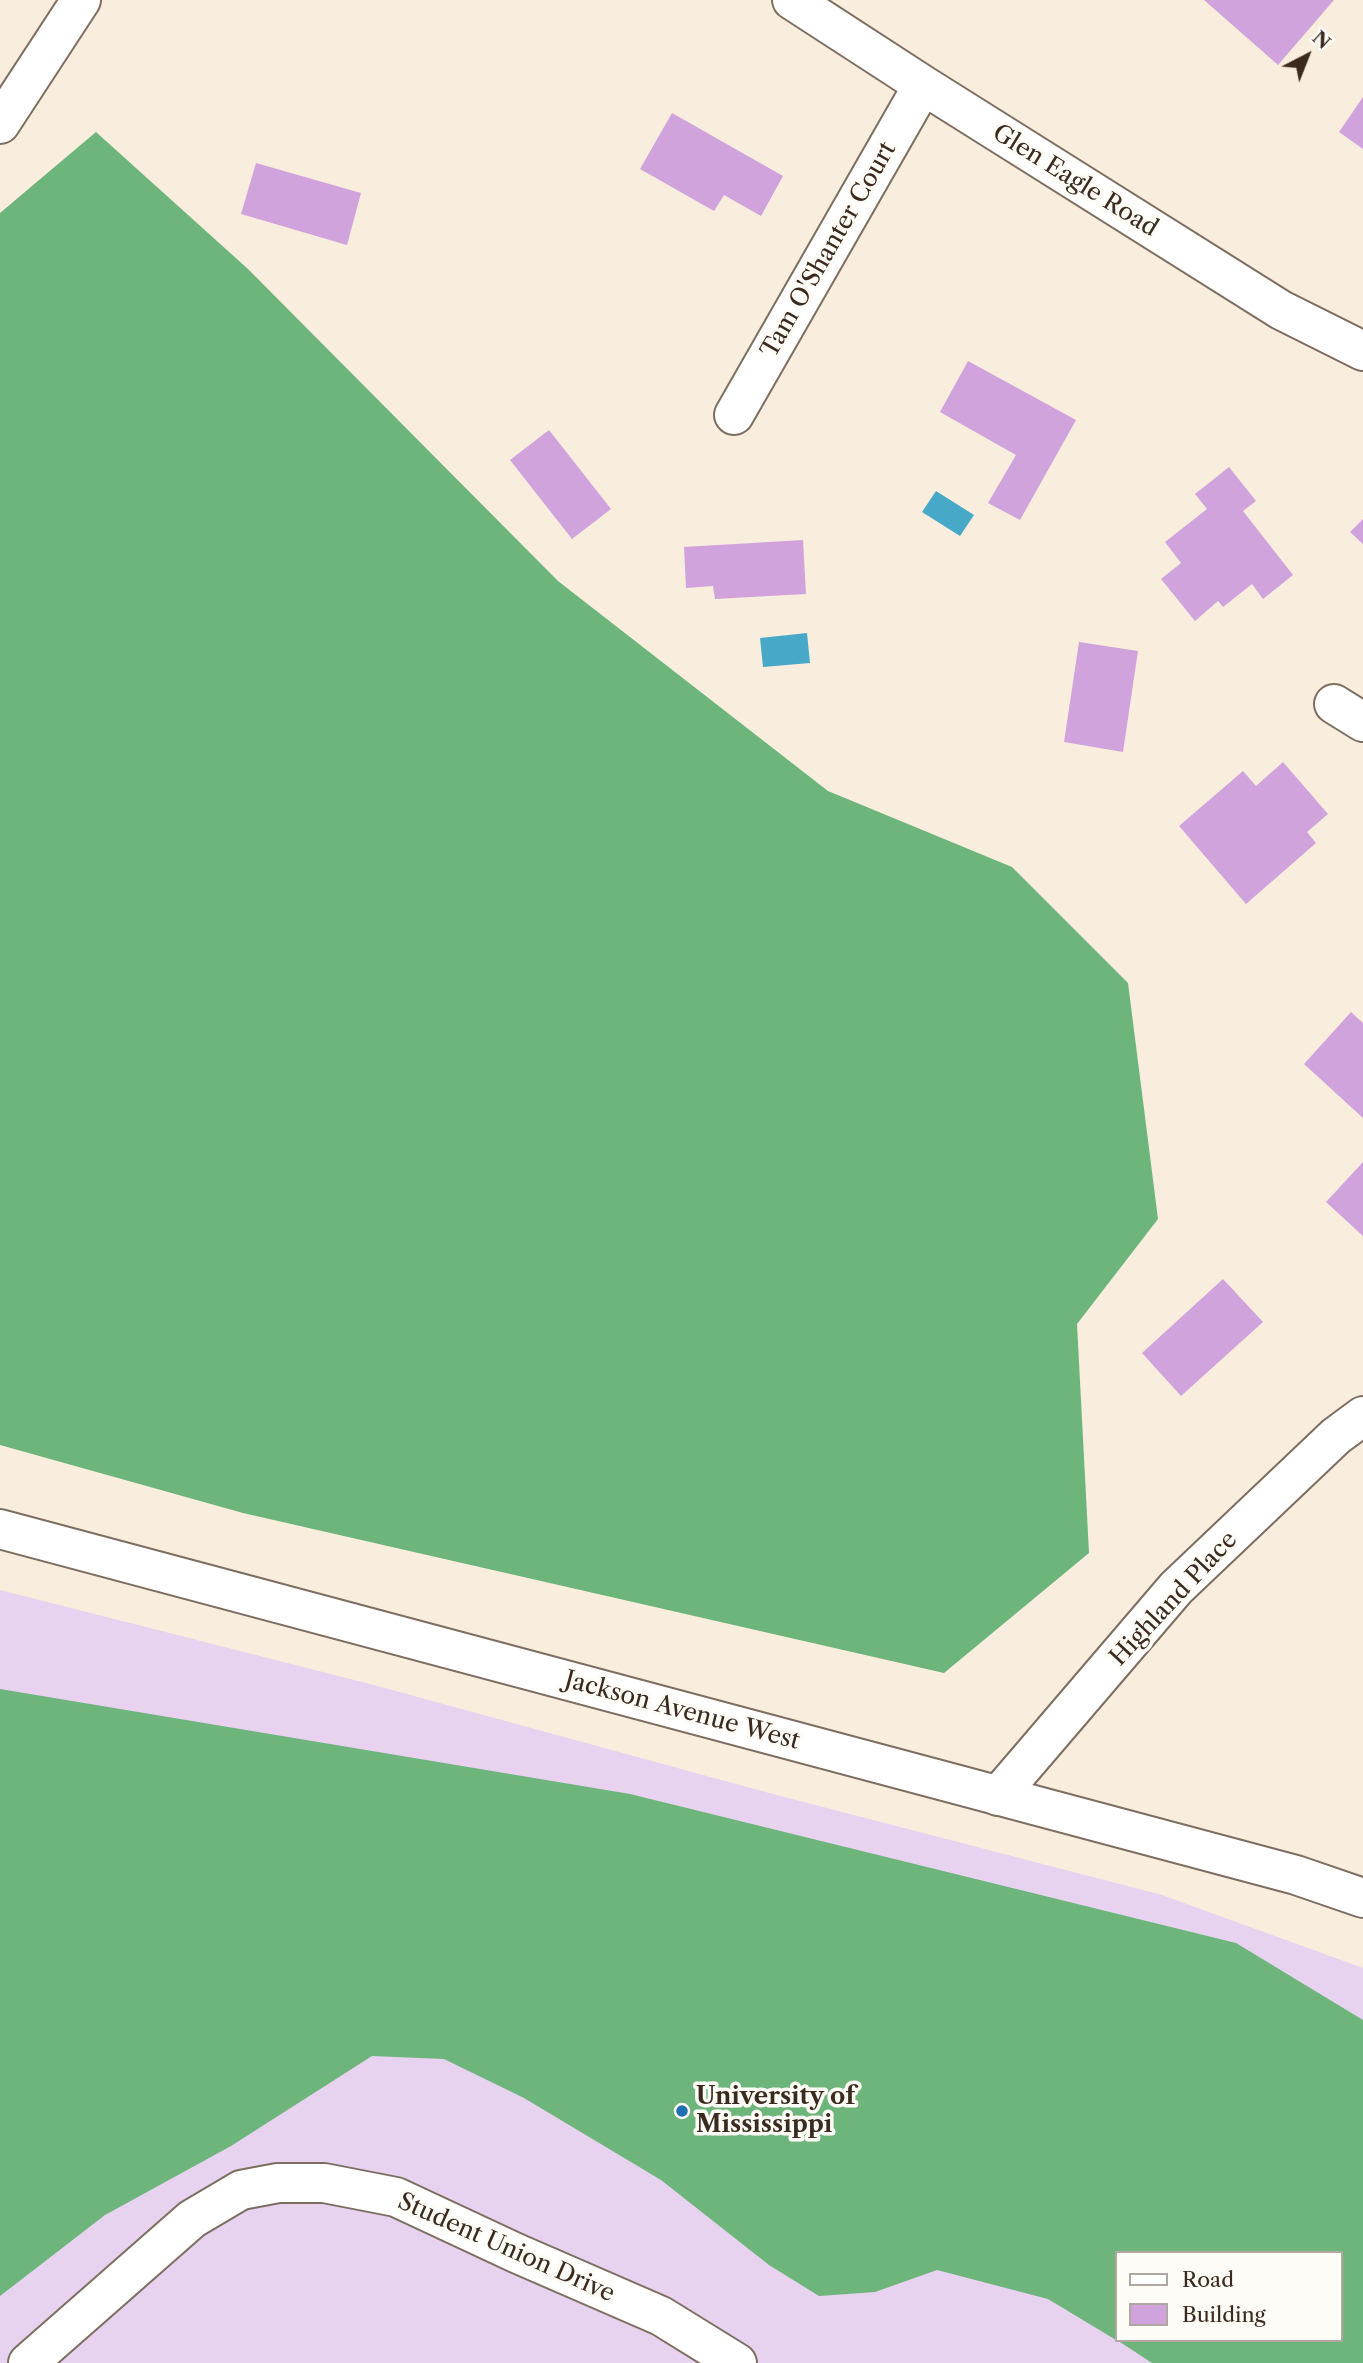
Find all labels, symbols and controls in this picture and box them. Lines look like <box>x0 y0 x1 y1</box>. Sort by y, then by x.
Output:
north arrow <box>1272 21 1342 91</box>
text: N <box>1308 26 1335 54</box>
street label: Glen Eagle Road <box>987 119 1163 243</box>
street label: Tam O'Shanter Court <box>755 137 903 363</box>
street label: Highland Place <box>1104 1526 1244 1672</box>
street label: Jackson Avenue West <box>561 1666 803 1756</box>
place label: University of Mississippi <box>696 2083 855 2139</box>
marker: University of Mississippi <box>674 2103 690 2119</box>
street label: Student Union Drive <box>393 2187 619 2309</box>
legend <box>1114 2251 1342 2342</box>
text: Road <box>1182 2267 1234 2292</box>
text: Building <box>1182 2302 1266 2327</box>

